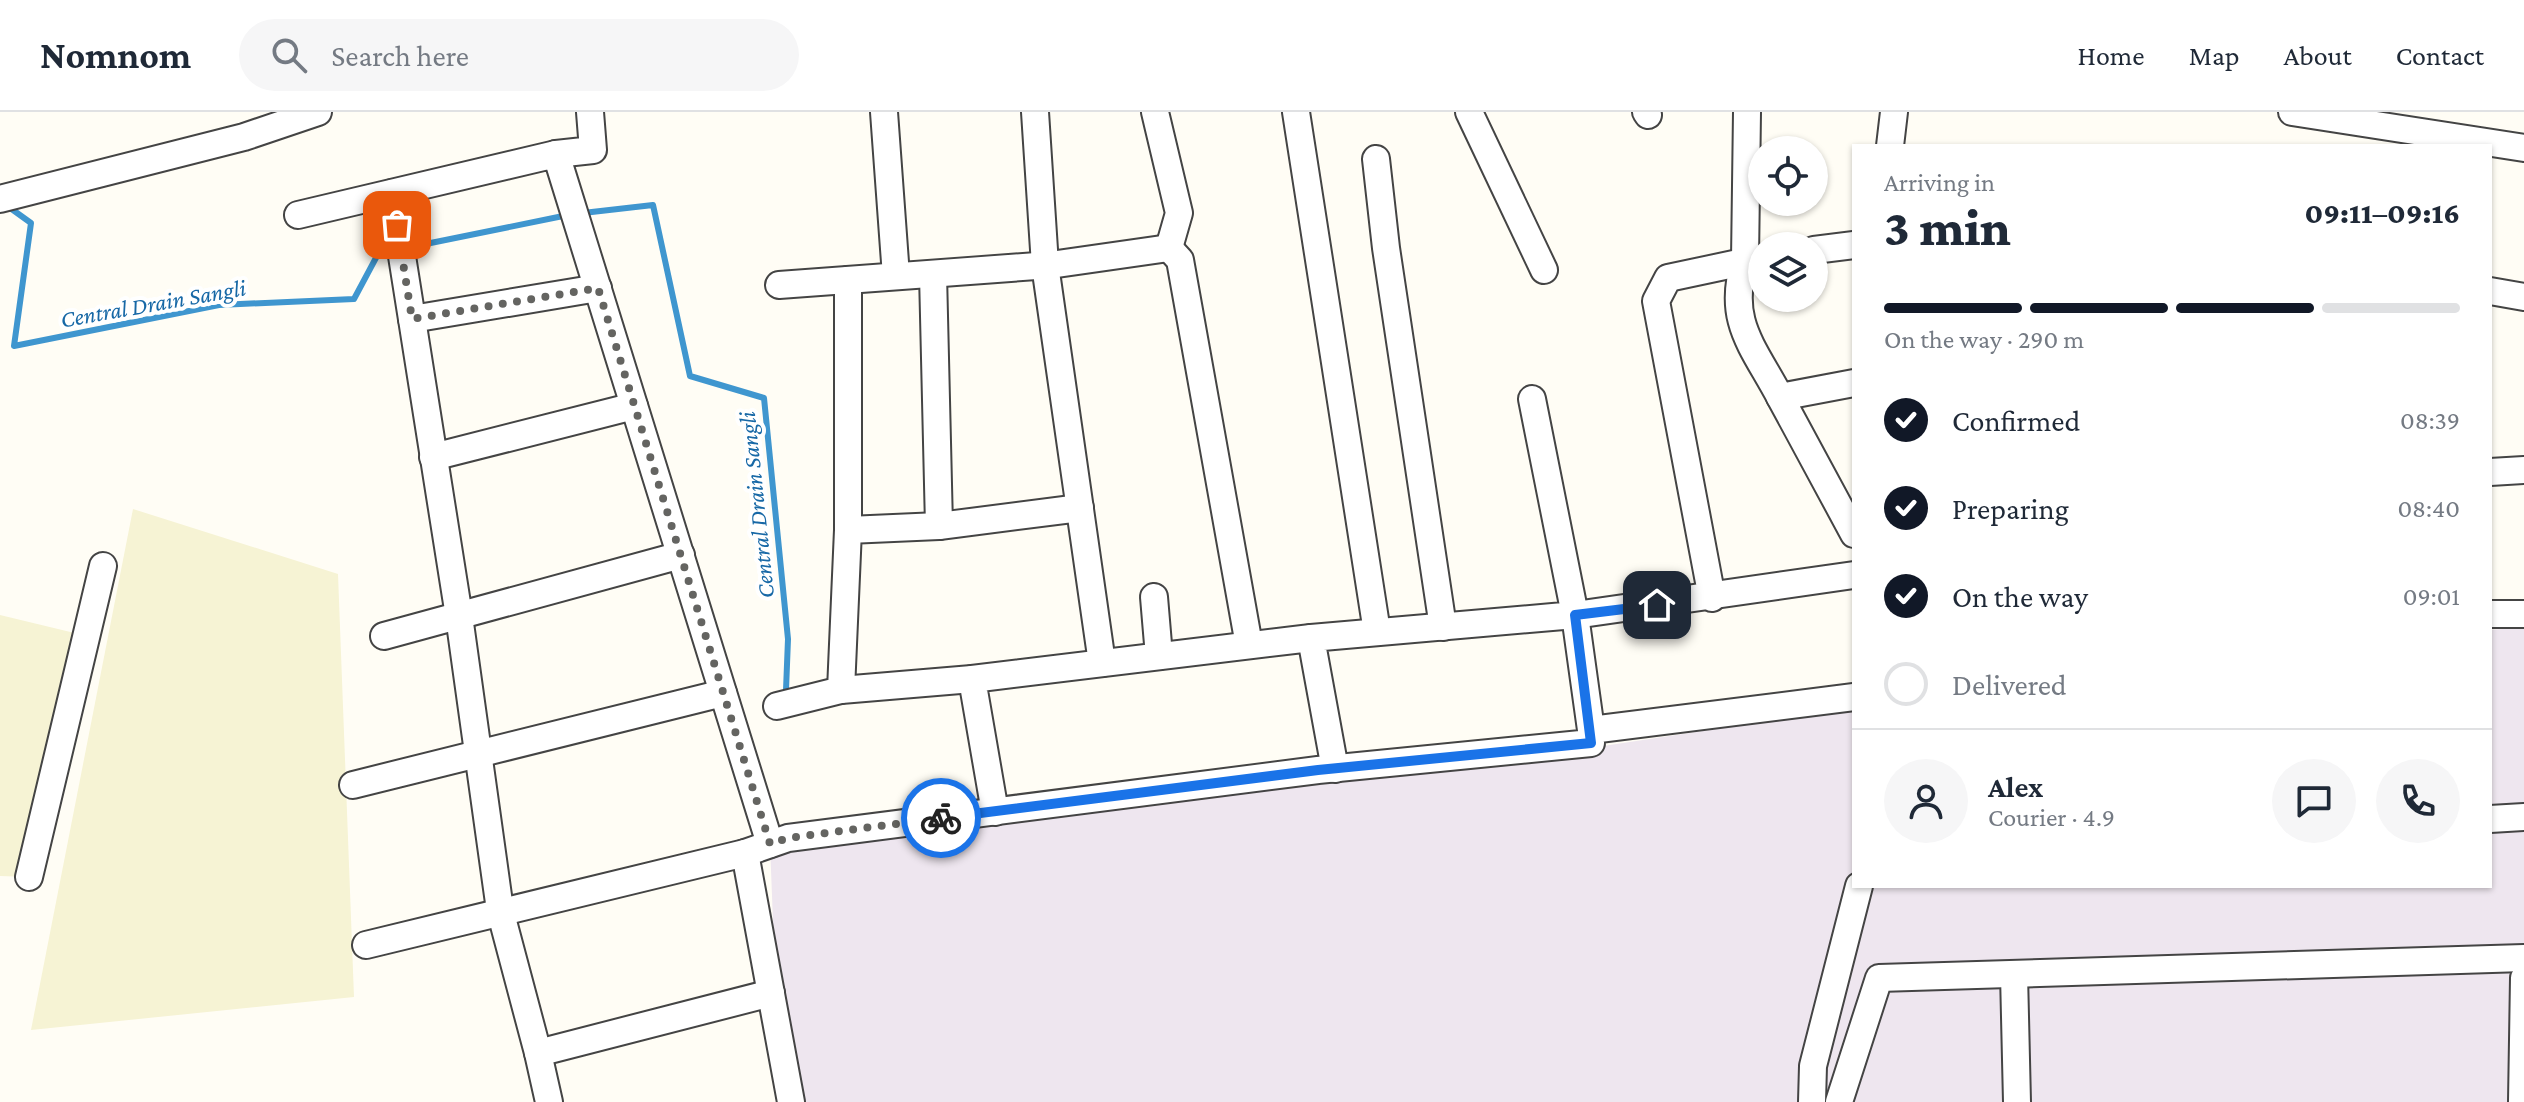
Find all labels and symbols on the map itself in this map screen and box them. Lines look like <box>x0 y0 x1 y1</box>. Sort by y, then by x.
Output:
pin <box>363 191 431 259</box>
water label: Central Drain Sangli <box>58 273 248 333</box>
water label: Central Drain Sangli <box>733 410 779 600</box>
pin <box>1623 571 1691 639</box>
courier <box>901 778 981 858</box>

